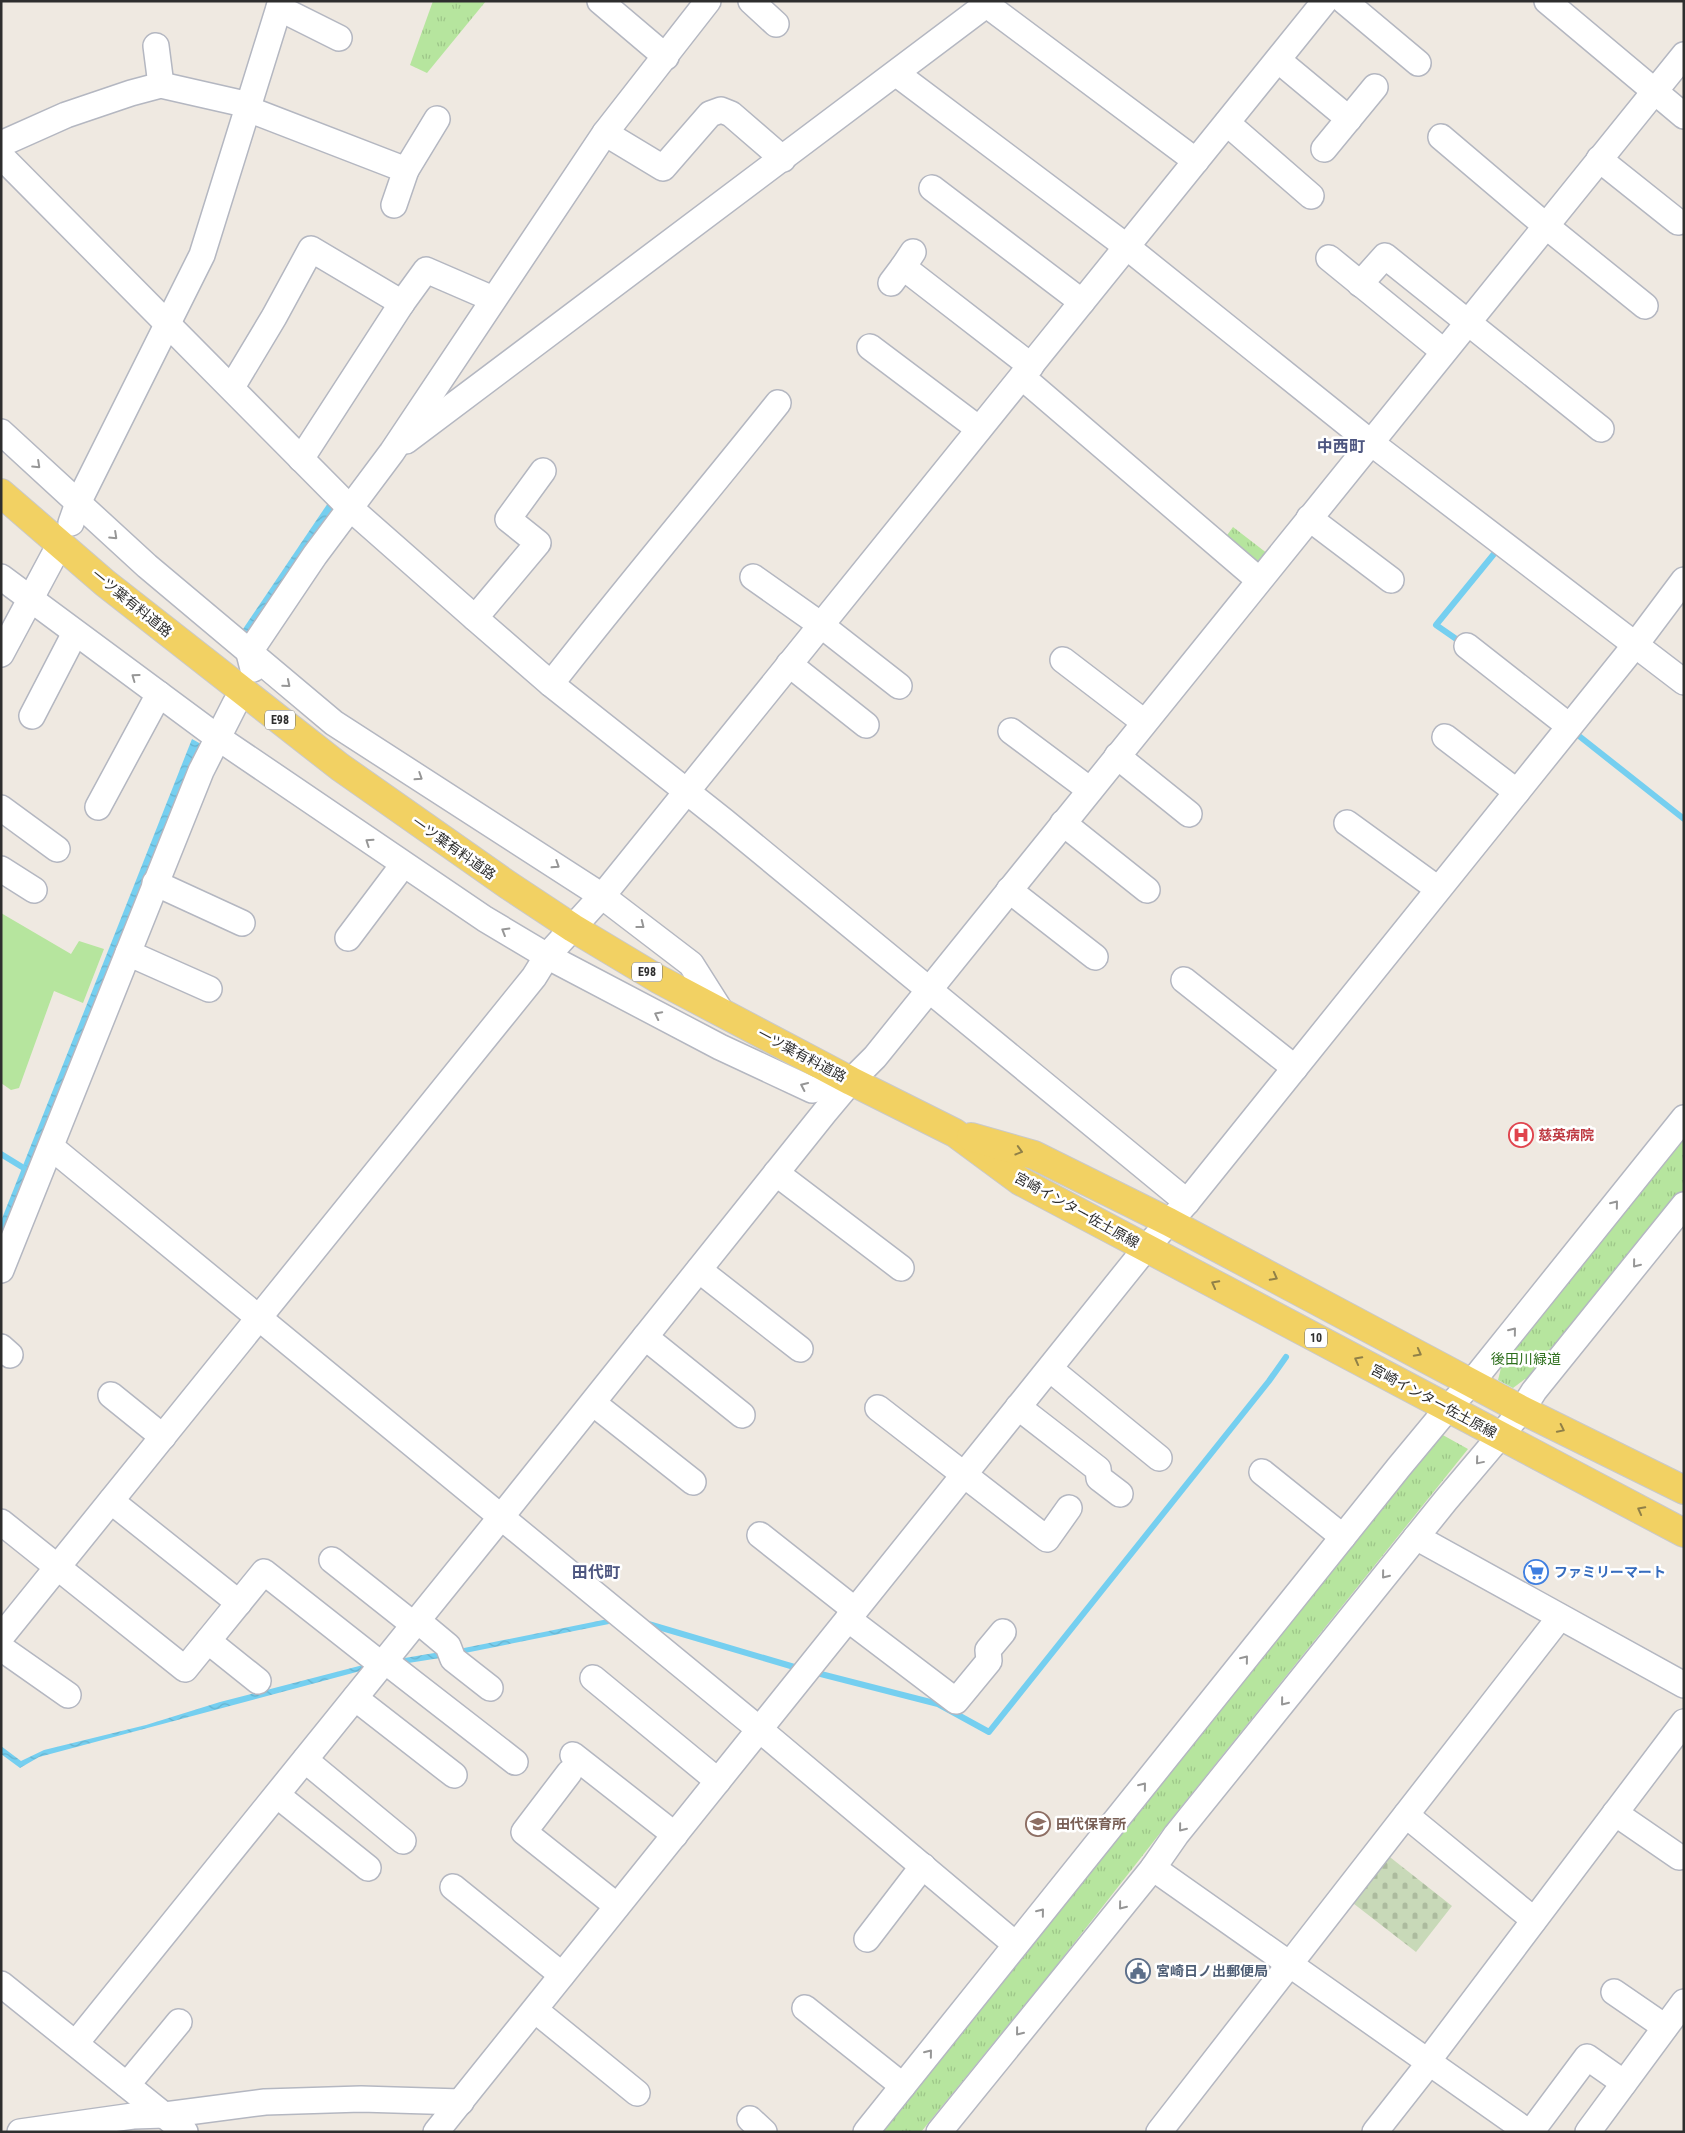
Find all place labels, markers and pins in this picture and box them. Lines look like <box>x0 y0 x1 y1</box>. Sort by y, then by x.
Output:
hospital icon: 慈英病院 <box>1508 1122 1534 1148</box>
place label: 慈英病院 <box>1538 1127 1594 1143</box>
supermarket icon: ファミリーマート <box>1523 1559 1549 1585</box>
place label: ファミリーマート <box>1554 1564 1666 1580</box>
school or university icon: 田代保育所 <box>1025 1811 1051 1837</box>
place label: 田代保育所 <box>1056 1816 1126 1832</box>
public building icon: 宮崎日ノ出郵便局 <box>1125 1958 1151 1984</box>
place label: 宮崎日ノ出郵便局 <box>1156 1963 1268 1979</box>

